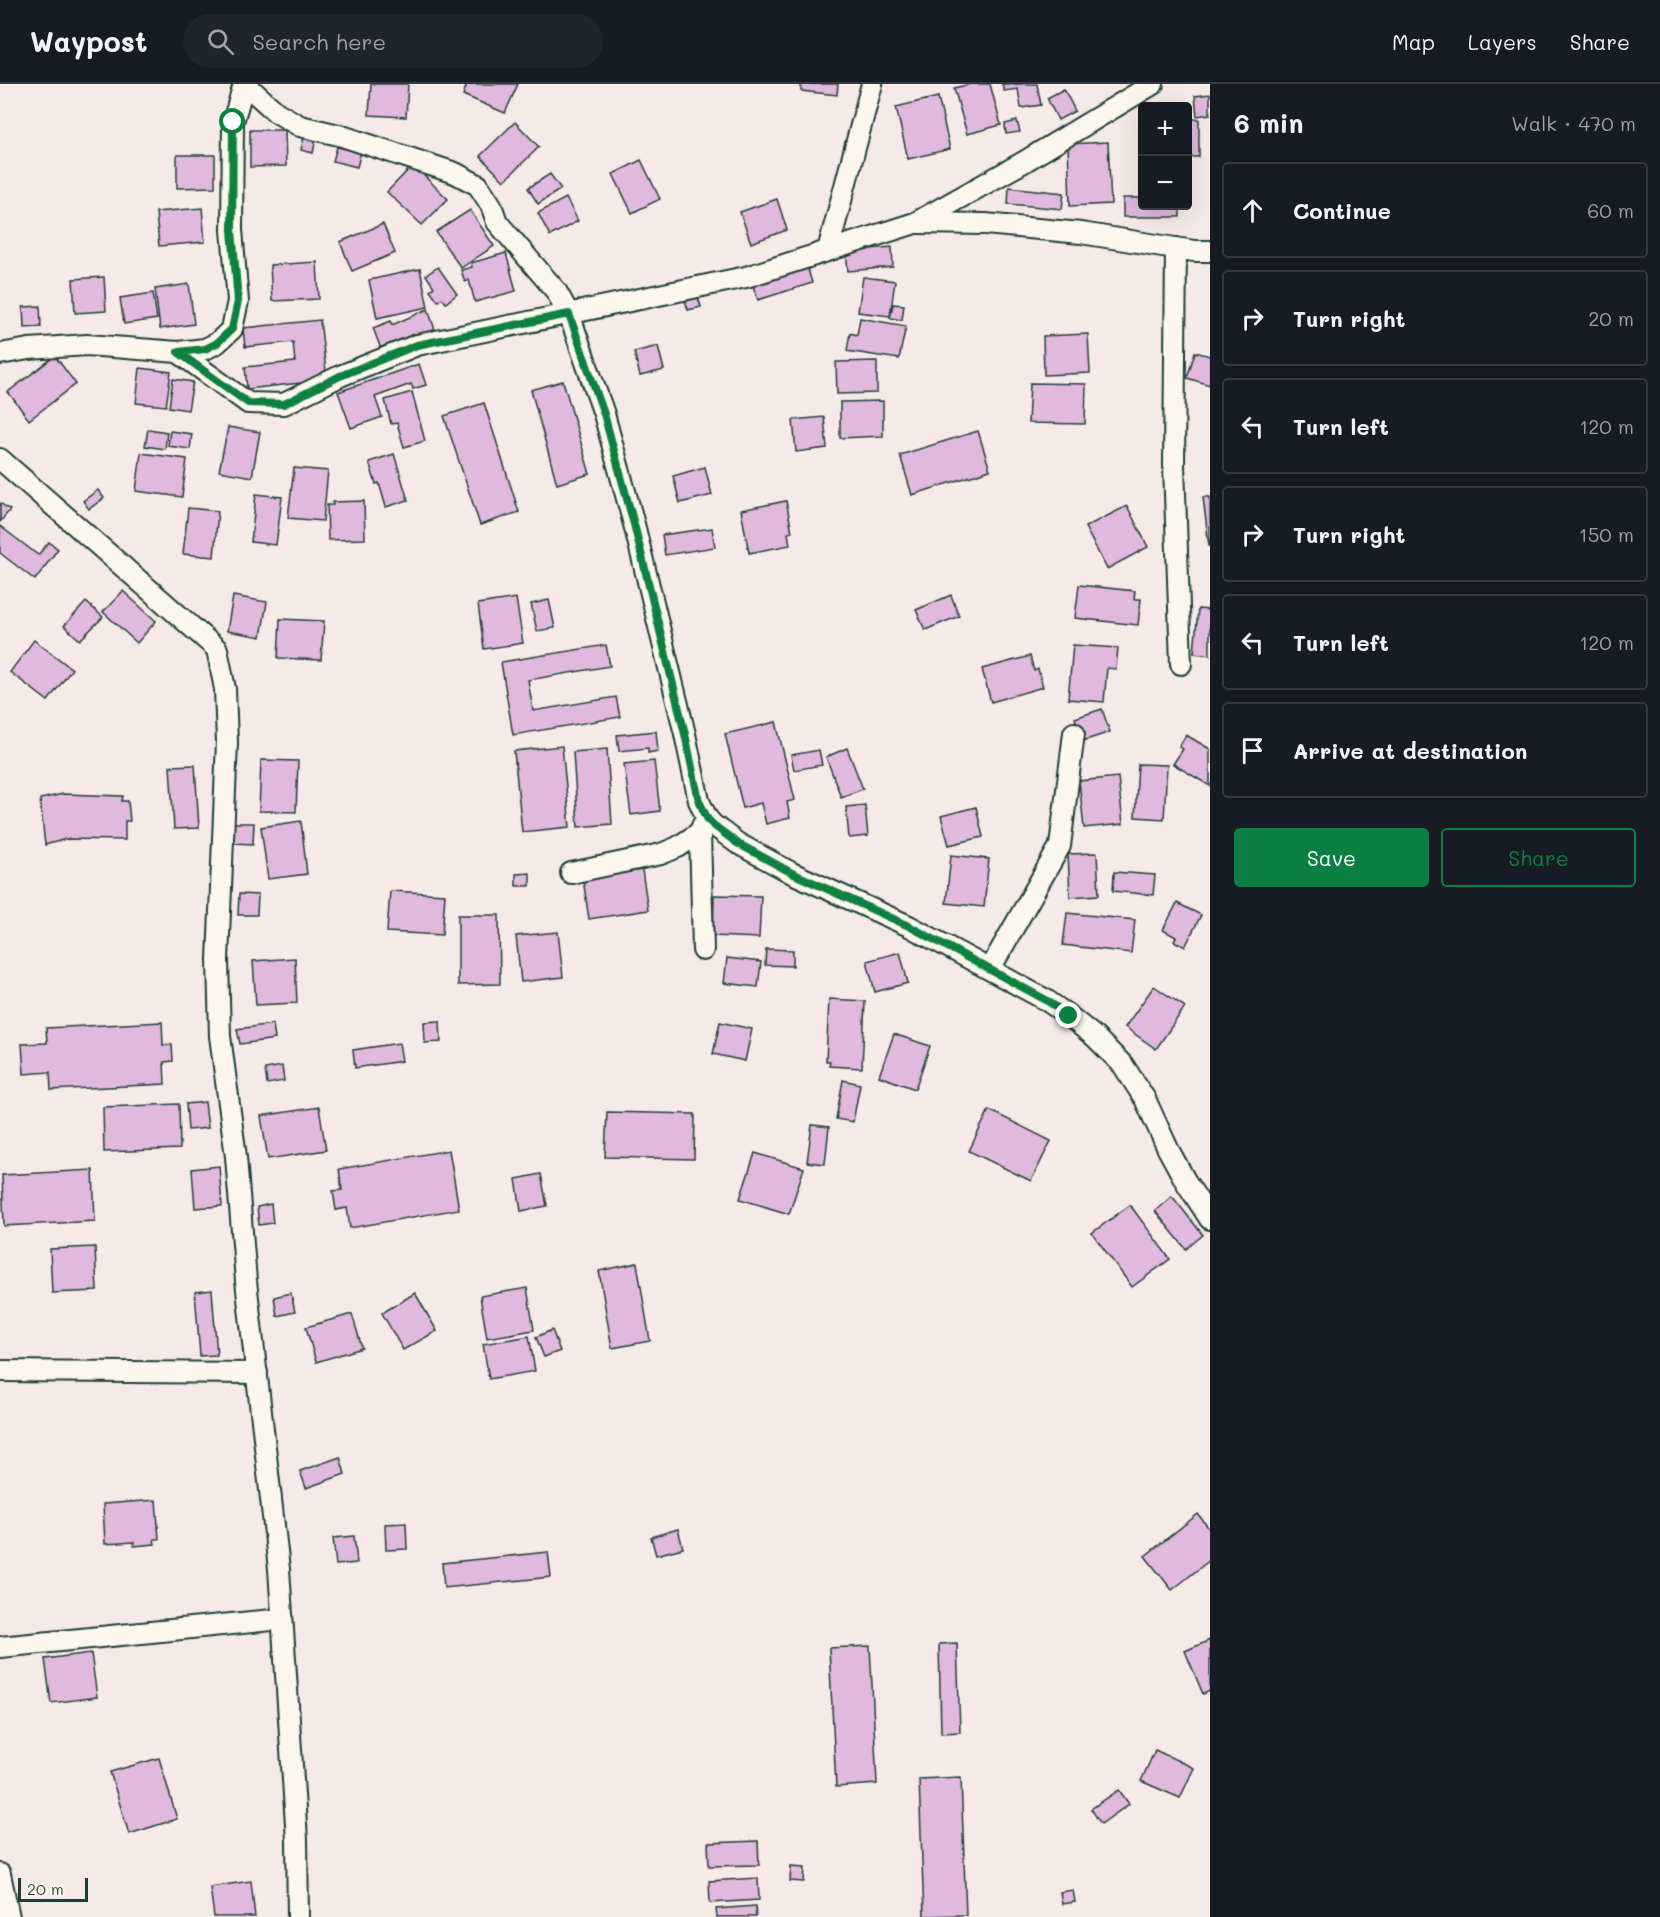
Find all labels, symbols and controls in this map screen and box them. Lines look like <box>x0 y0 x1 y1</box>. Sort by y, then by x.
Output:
search box <box>183 14 603 68</box>
text: Waypost <box>30 23 147 59</box>
icon: search <box>204 25 237 58</box>
text: Search here <box>252 27 386 56</box>
text: Map <box>1392 28 1435 55</box>
text: Layers <box>1468 28 1537 55</box>
text: Share <box>1570 28 1630 55</box>
map controls <box>1138 102 1192 210</box>
button: + <box>1138 102 1192 156</box>
text: 6 min <box>1234 106 1303 140</box>
route start <box>219 108 245 134</box>
text: Walk · 470 m <box>1511 110 1636 136</box>
button: − <box>1138 156 1192 210</box>
icon: ahead <box>1236 194 1269 227</box>
text: Continue <box>1293 196 1391 225</box>
text: 60 m <box>1587 197 1634 223</box>
icon: right <box>1236 302 1269 335</box>
text: Turn right <box>1293 304 1405 333</box>
text: 20 m <box>1588 305 1634 331</box>
icon: left <box>1236 410 1269 443</box>
text: Turn left <box>1293 412 1389 441</box>
text: 120 m <box>1579 413 1634 439</box>
icon: right <box>1236 518 1269 551</box>
text: Turn right <box>1293 520 1405 549</box>
text: 150 m <box>1579 521 1634 547</box>
icon: left <box>1236 626 1269 659</box>
text: Turn left <box>1293 628 1389 657</box>
text: 120 m <box>1579 629 1634 655</box>
icon: arrive <box>1236 734 1269 767</box>
text: Arrive at destination <box>1293 736 1528 765</box>
button: Save <box>1234 828 1429 887</box>
button: Share <box>1441 828 1636 887</box>
route end <box>1055 1002 1081 1028</box>
scale bar <box>18 1875 88 1902</box>
text: 20 m <box>27 1878 64 1899</box>

